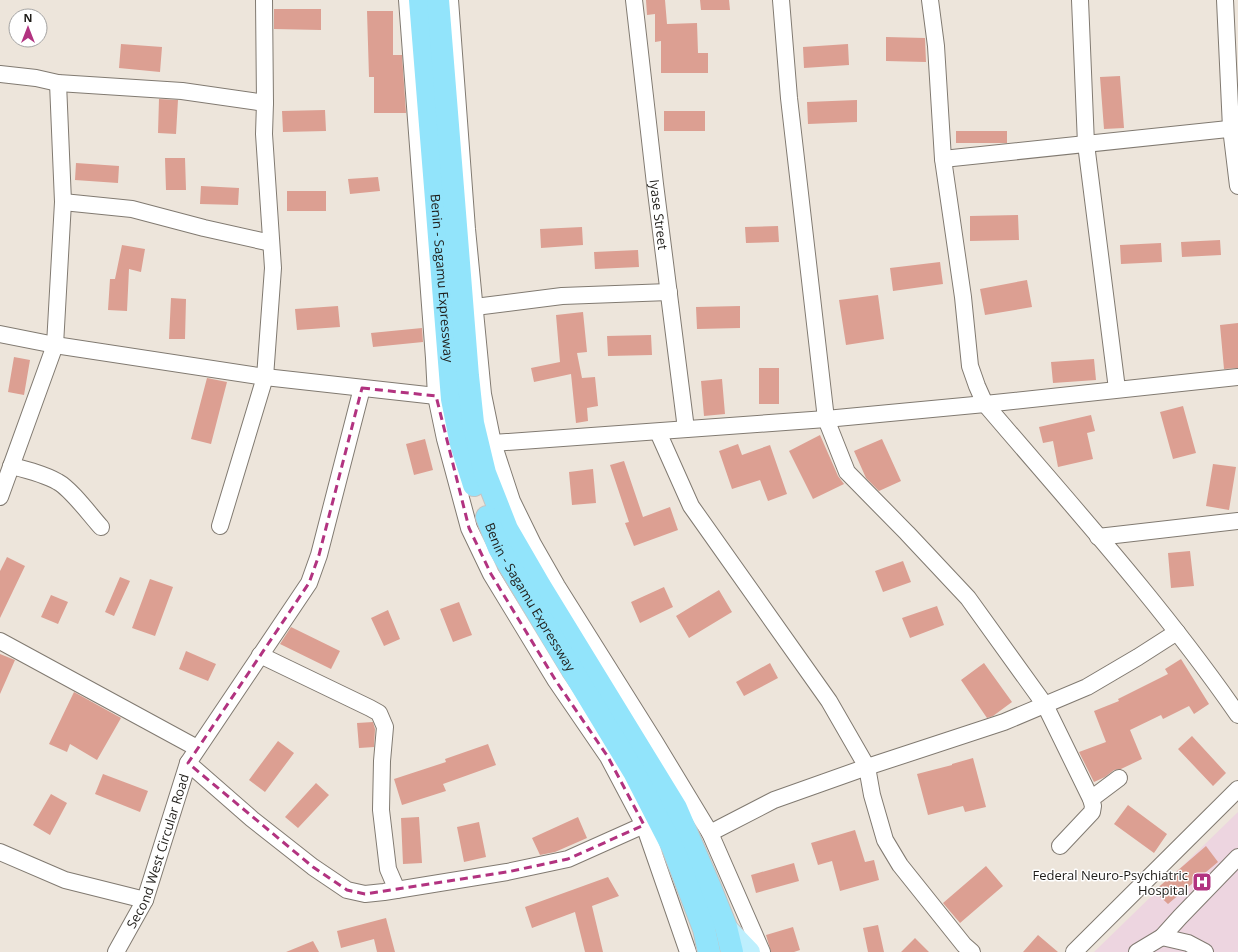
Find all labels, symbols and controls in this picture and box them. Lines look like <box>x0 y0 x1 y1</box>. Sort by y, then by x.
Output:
north arrow <box>8 8 48 48</box>
text: N <box>24 10 32 25</box>
street label: Iyase Street <box>646 178 672 251</box>
street label: Benin - Sagamu Expressway <box>427 193 458 364</box>
street label: Benin - Sagamu Expressway <box>481 520 580 675</box>
street label: Second West Circular Road <box>122 772 193 931</box>
place label: Federal Neuro-Psychiatric Hospital <box>1032 866 1188 899</box>
hospital icon: Federal Neuro-Psychiatric Hospital <box>1191 871 1213 893</box>

